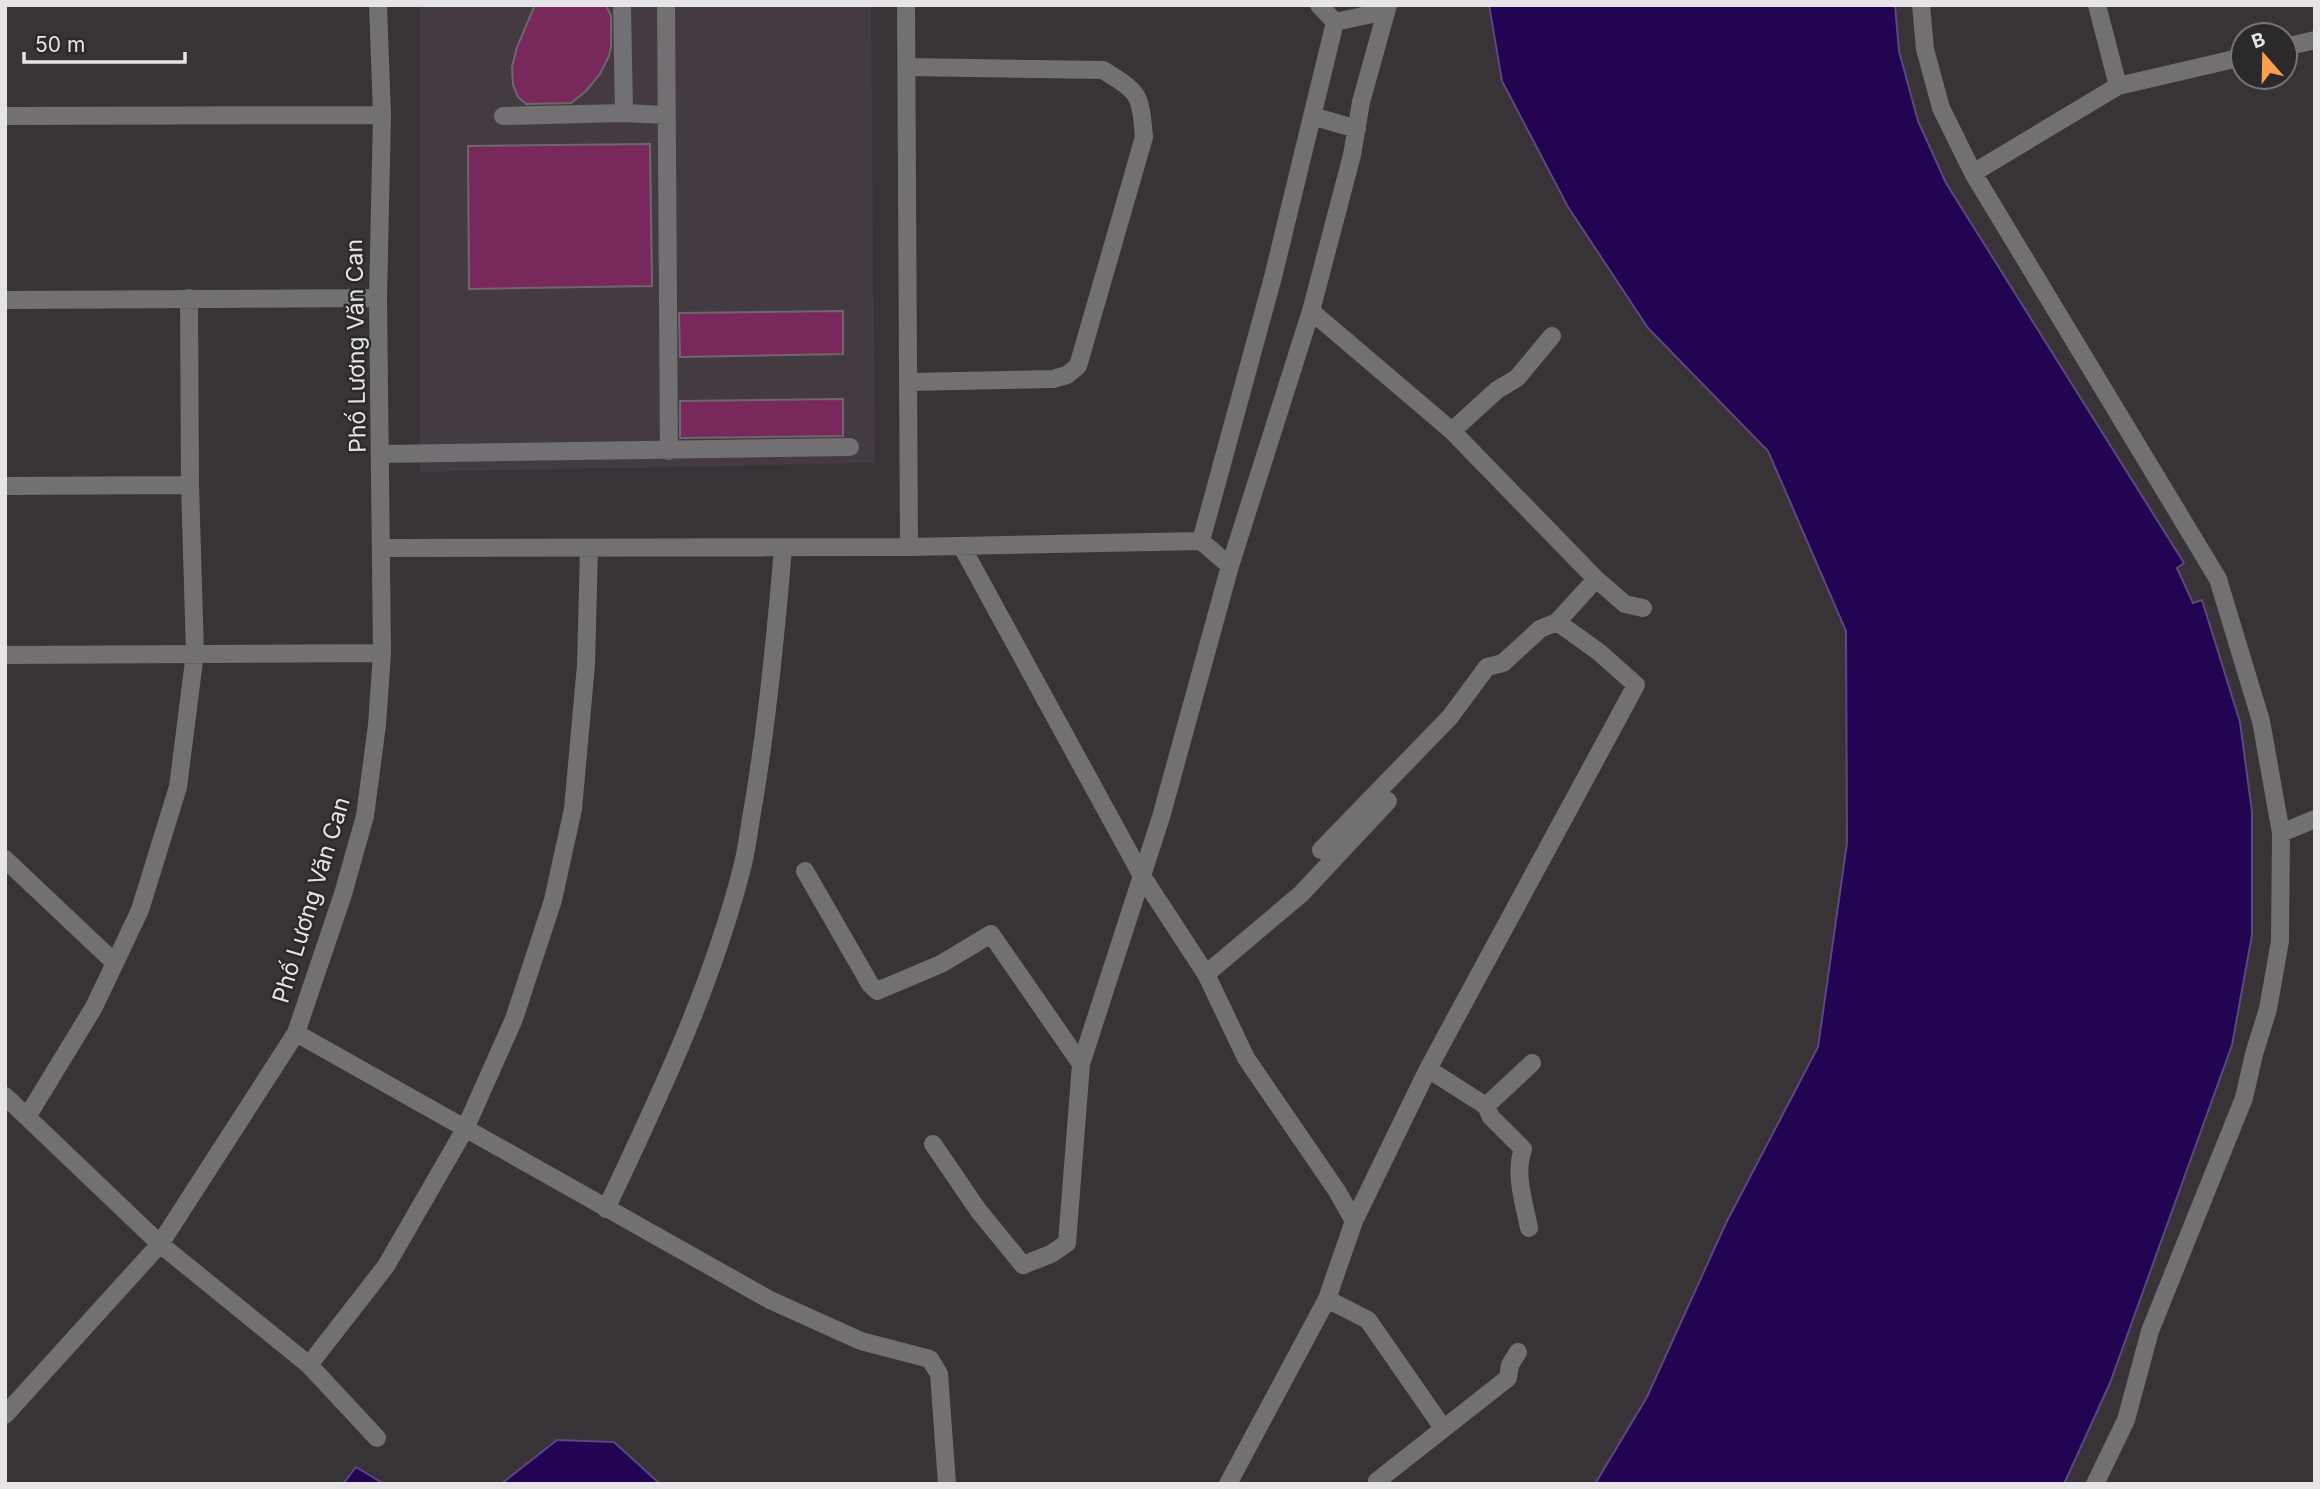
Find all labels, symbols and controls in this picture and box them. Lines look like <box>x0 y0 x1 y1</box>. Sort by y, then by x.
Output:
scale bar <box>24 21 186 65</box>
north arrow <box>2229 21 2299 91</box>
text: B <box>2249 28 2268 53</box>
text: 50 m <box>35 32 85 57</box>
street label: Phố Lương Văn Can <box>340 239 372 453</box>
street label: Phố Lương Văn Can <box>266 794 356 1006</box>

